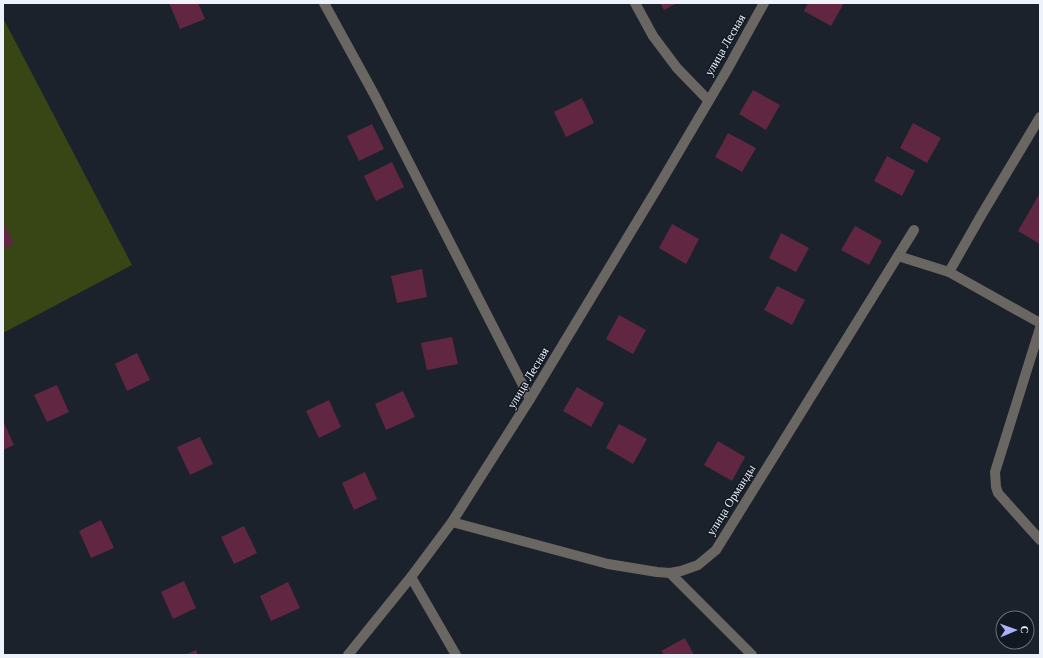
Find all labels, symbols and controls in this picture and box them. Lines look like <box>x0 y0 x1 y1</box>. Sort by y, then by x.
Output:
street label: улица Лесная <box>702 11 749 78</box>
street label: улица Лесная <box>504 344 552 411</box>
street label: улица Орманды <box>704 462 758 538</box>
north arrow <box>995 610 1035 650</box>
text: С <box>1019 625 1031 634</box>

